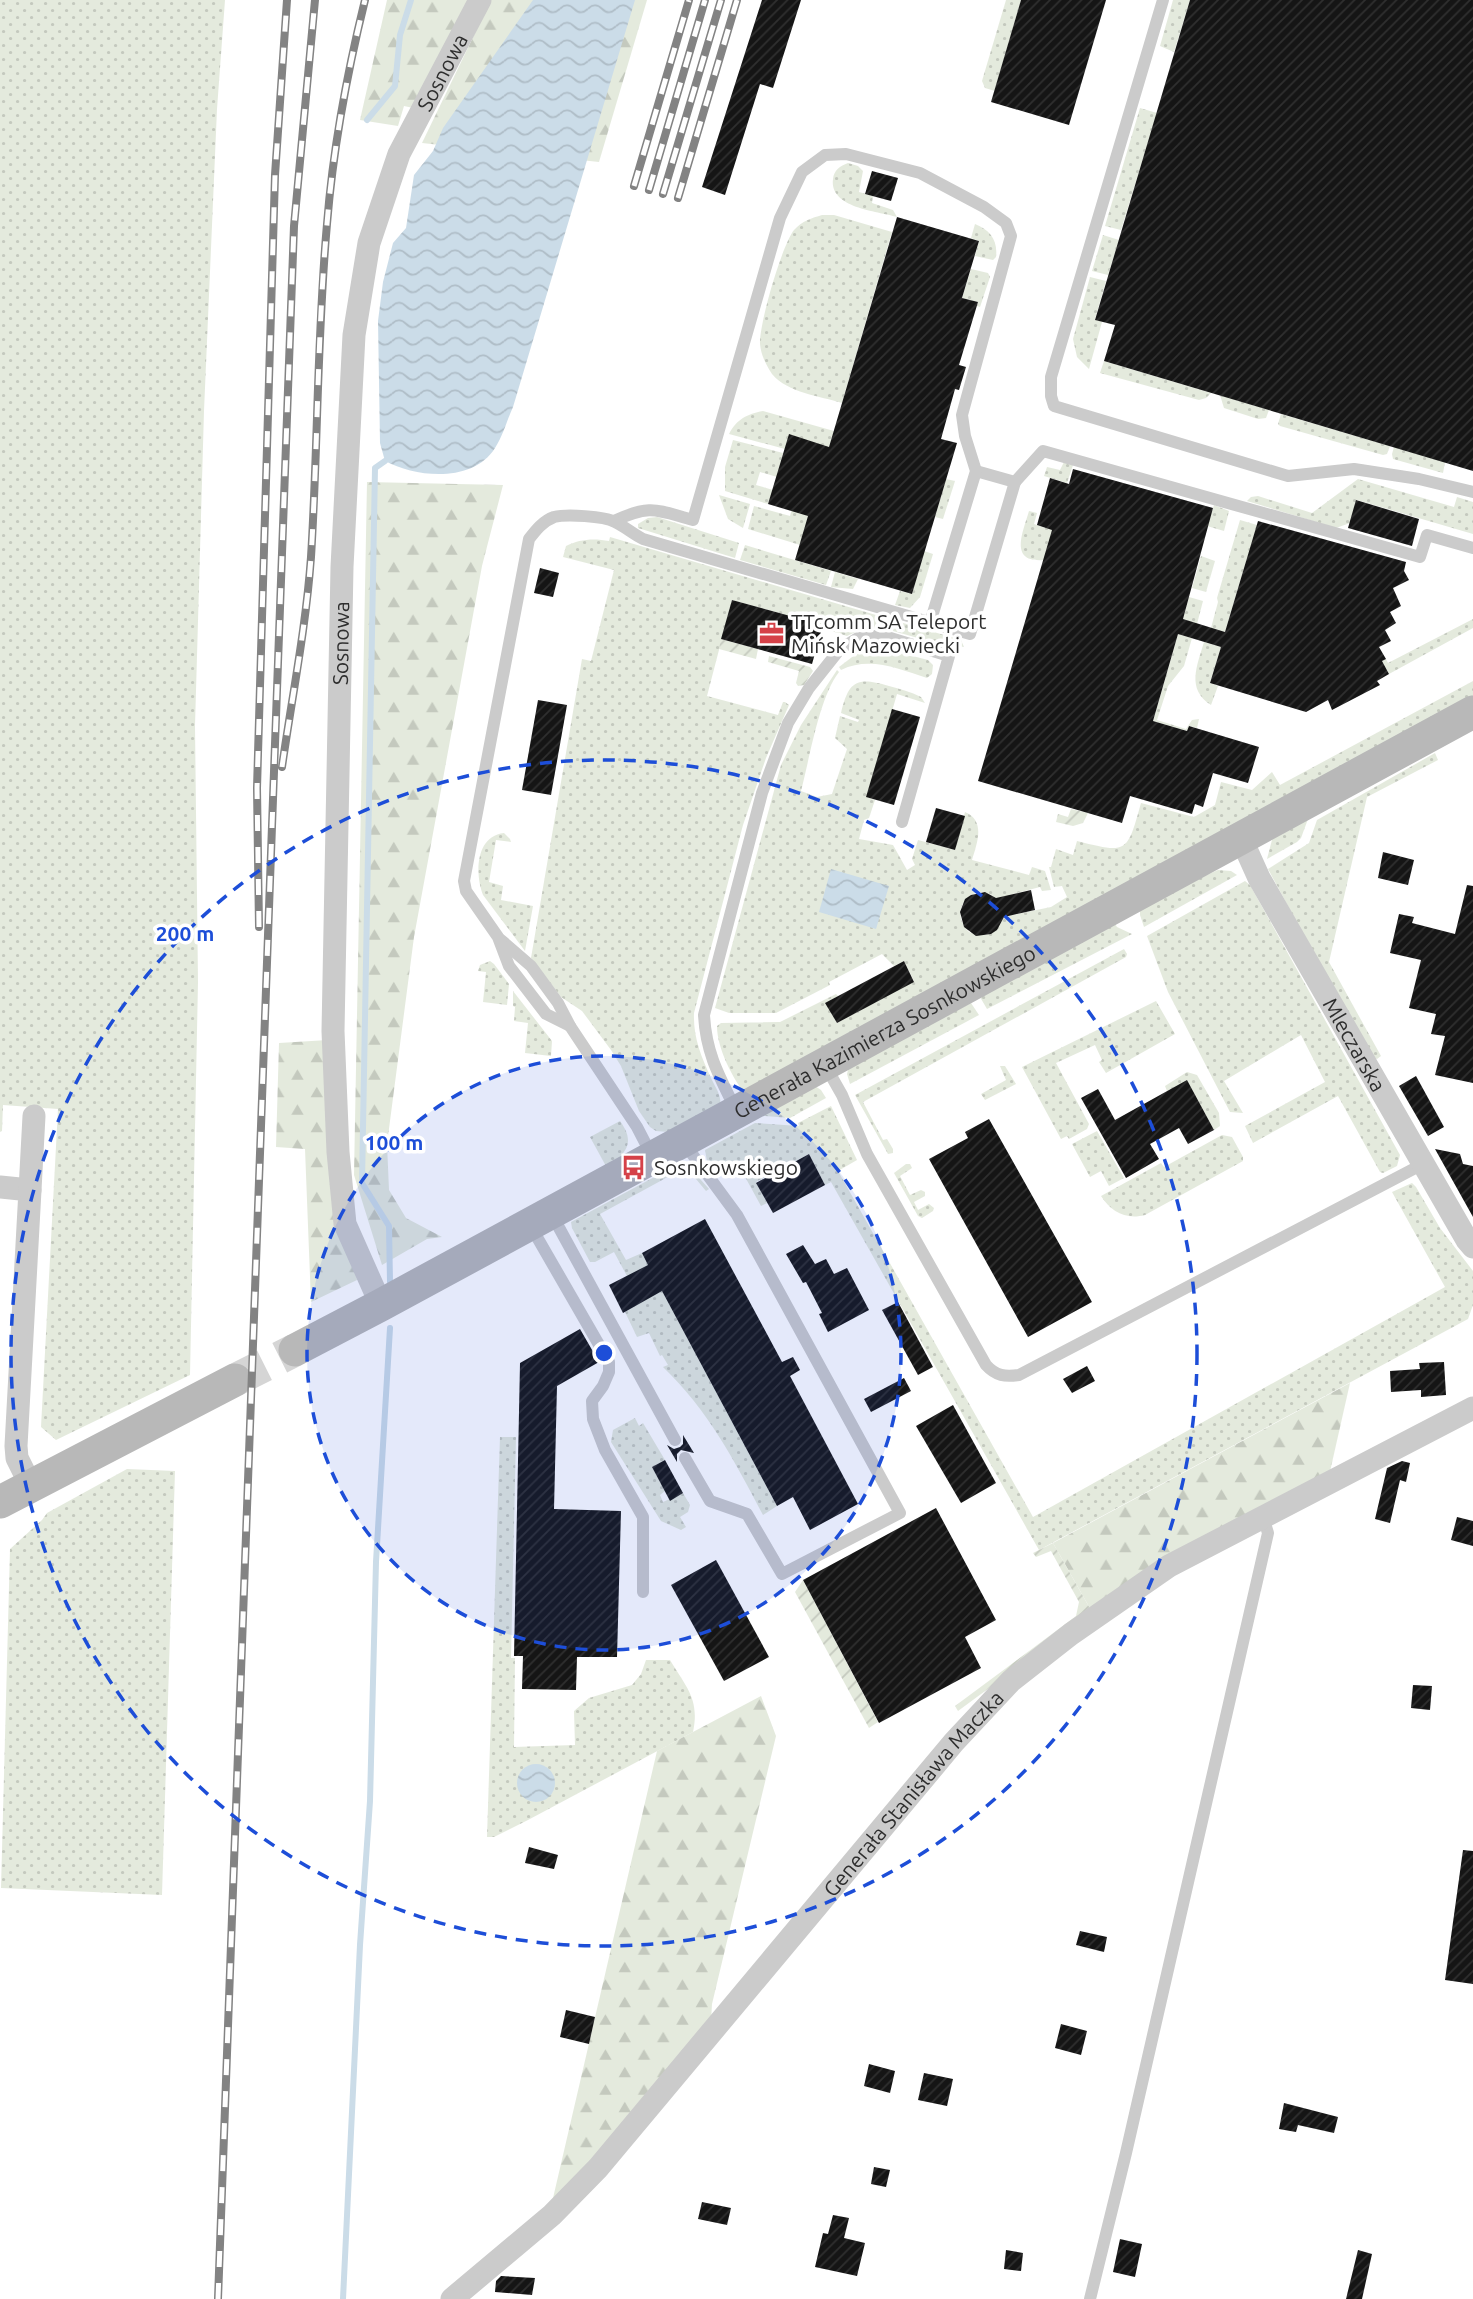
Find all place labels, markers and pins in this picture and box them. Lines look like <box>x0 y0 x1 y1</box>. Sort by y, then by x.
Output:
place label: TTcomm SA Teleport Mińsk Mazowiecki <box>791 609 987 657</box>
office icon: TTcomm SA Teleport Mińsk Mazowiecki <box>757 619 785 647</box>
bus stop icon: Sosnkowskiego <box>620 1153 648 1181</box>
place label: Sosnkowskiego <box>654 1155 798 1179</box>
centre of rings <box>592 1341 616 1365</box>

